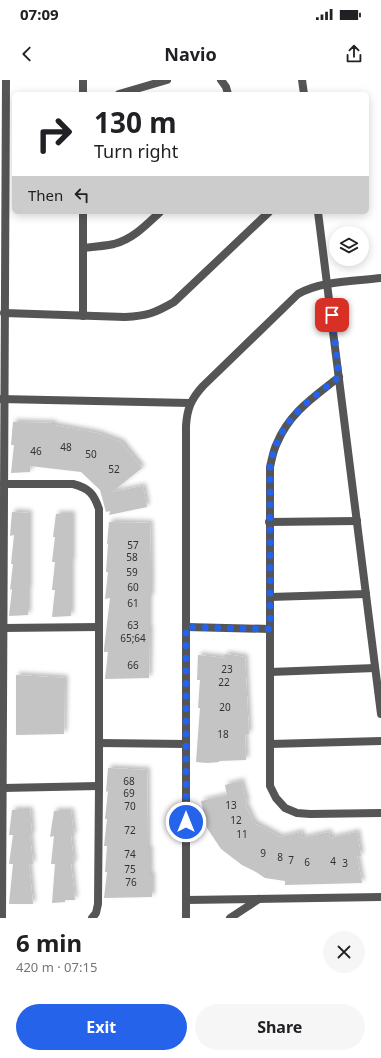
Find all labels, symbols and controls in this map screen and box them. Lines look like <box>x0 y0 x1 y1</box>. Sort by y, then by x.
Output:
text: 07:09 <box>20 4 59 24</box>
text: Navio <box>164 42 217 66</box>
icon: back <box>16 43 38 65</box>
icon: share <box>343 43 365 65</box>
text: 130 m <box>94 103 177 141</box>
icon: right <box>28 108 80 160</box>
text: Turn right <box>94 139 178 163</box>
icon: left <box>71 184 93 206</box>
text: Then <box>28 185 63 205</box>
map controls <box>329 226 369 266</box>
button: layers <box>329 226 369 266</box>
pin <box>315 298 349 332</box>
icon: arrive <box>321 304 343 326</box>
house number: 48 <box>60 440 72 454</box>
house number: 46 <box>30 444 42 458</box>
house number: 50 <box>85 447 97 461</box>
house number: 52 <box>108 462 120 476</box>
house number: 57 <box>127 538 139 552</box>
house number: 58 <box>126 550 138 564</box>
house number: 59 <box>126 565 138 579</box>
house number: 60 <box>127 580 139 594</box>
house number: 61 <box>127 596 139 610</box>
house number: 63 <box>127 618 139 632</box>
house number: 65;64 <box>120 631 146 645</box>
house number: 66 <box>127 658 139 672</box>
house number: 23 <box>221 662 233 676</box>
house number: 22 <box>218 675 230 689</box>
house number: 20 <box>219 700 231 714</box>
house number: 18 <box>217 727 229 741</box>
house number: 68 <box>123 774 135 788</box>
house number: 69 <box>123 786 135 800</box>
house number: 13 <box>225 798 237 812</box>
house number: 70 <box>124 799 136 813</box>
position arrow <box>165 801 207 843</box>
house number: 12 <box>230 813 242 827</box>
house number: 72 <box>124 823 136 837</box>
house number: 11 <box>236 827 248 841</box>
house number: 9 <box>260 846 266 860</box>
house number: 74 <box>124 847 136 861</box>
house number: 8 <box>277 850 283 864</box>
house number: 7 <box>288 853 294 867</box>
house number: 4 <box>330 854 336 868</box>
house number: 6 <box>304 855 310 869</box>
house number: 3 <box>342 856 348 870</box>
house number: 75 <box>124 862 136 876</box>
house number: 76 <box>125 875 137 889</box>
text: 6 min <box>16 926 82 959</box>
button: close <box>323 931 365 973</box>
text: 420 m · 07:15 <box>16 958 97 976</box>
button: Exit <box>16 1004 187 1050</box>
button: Share <box>195 1004 365 1050</box>

